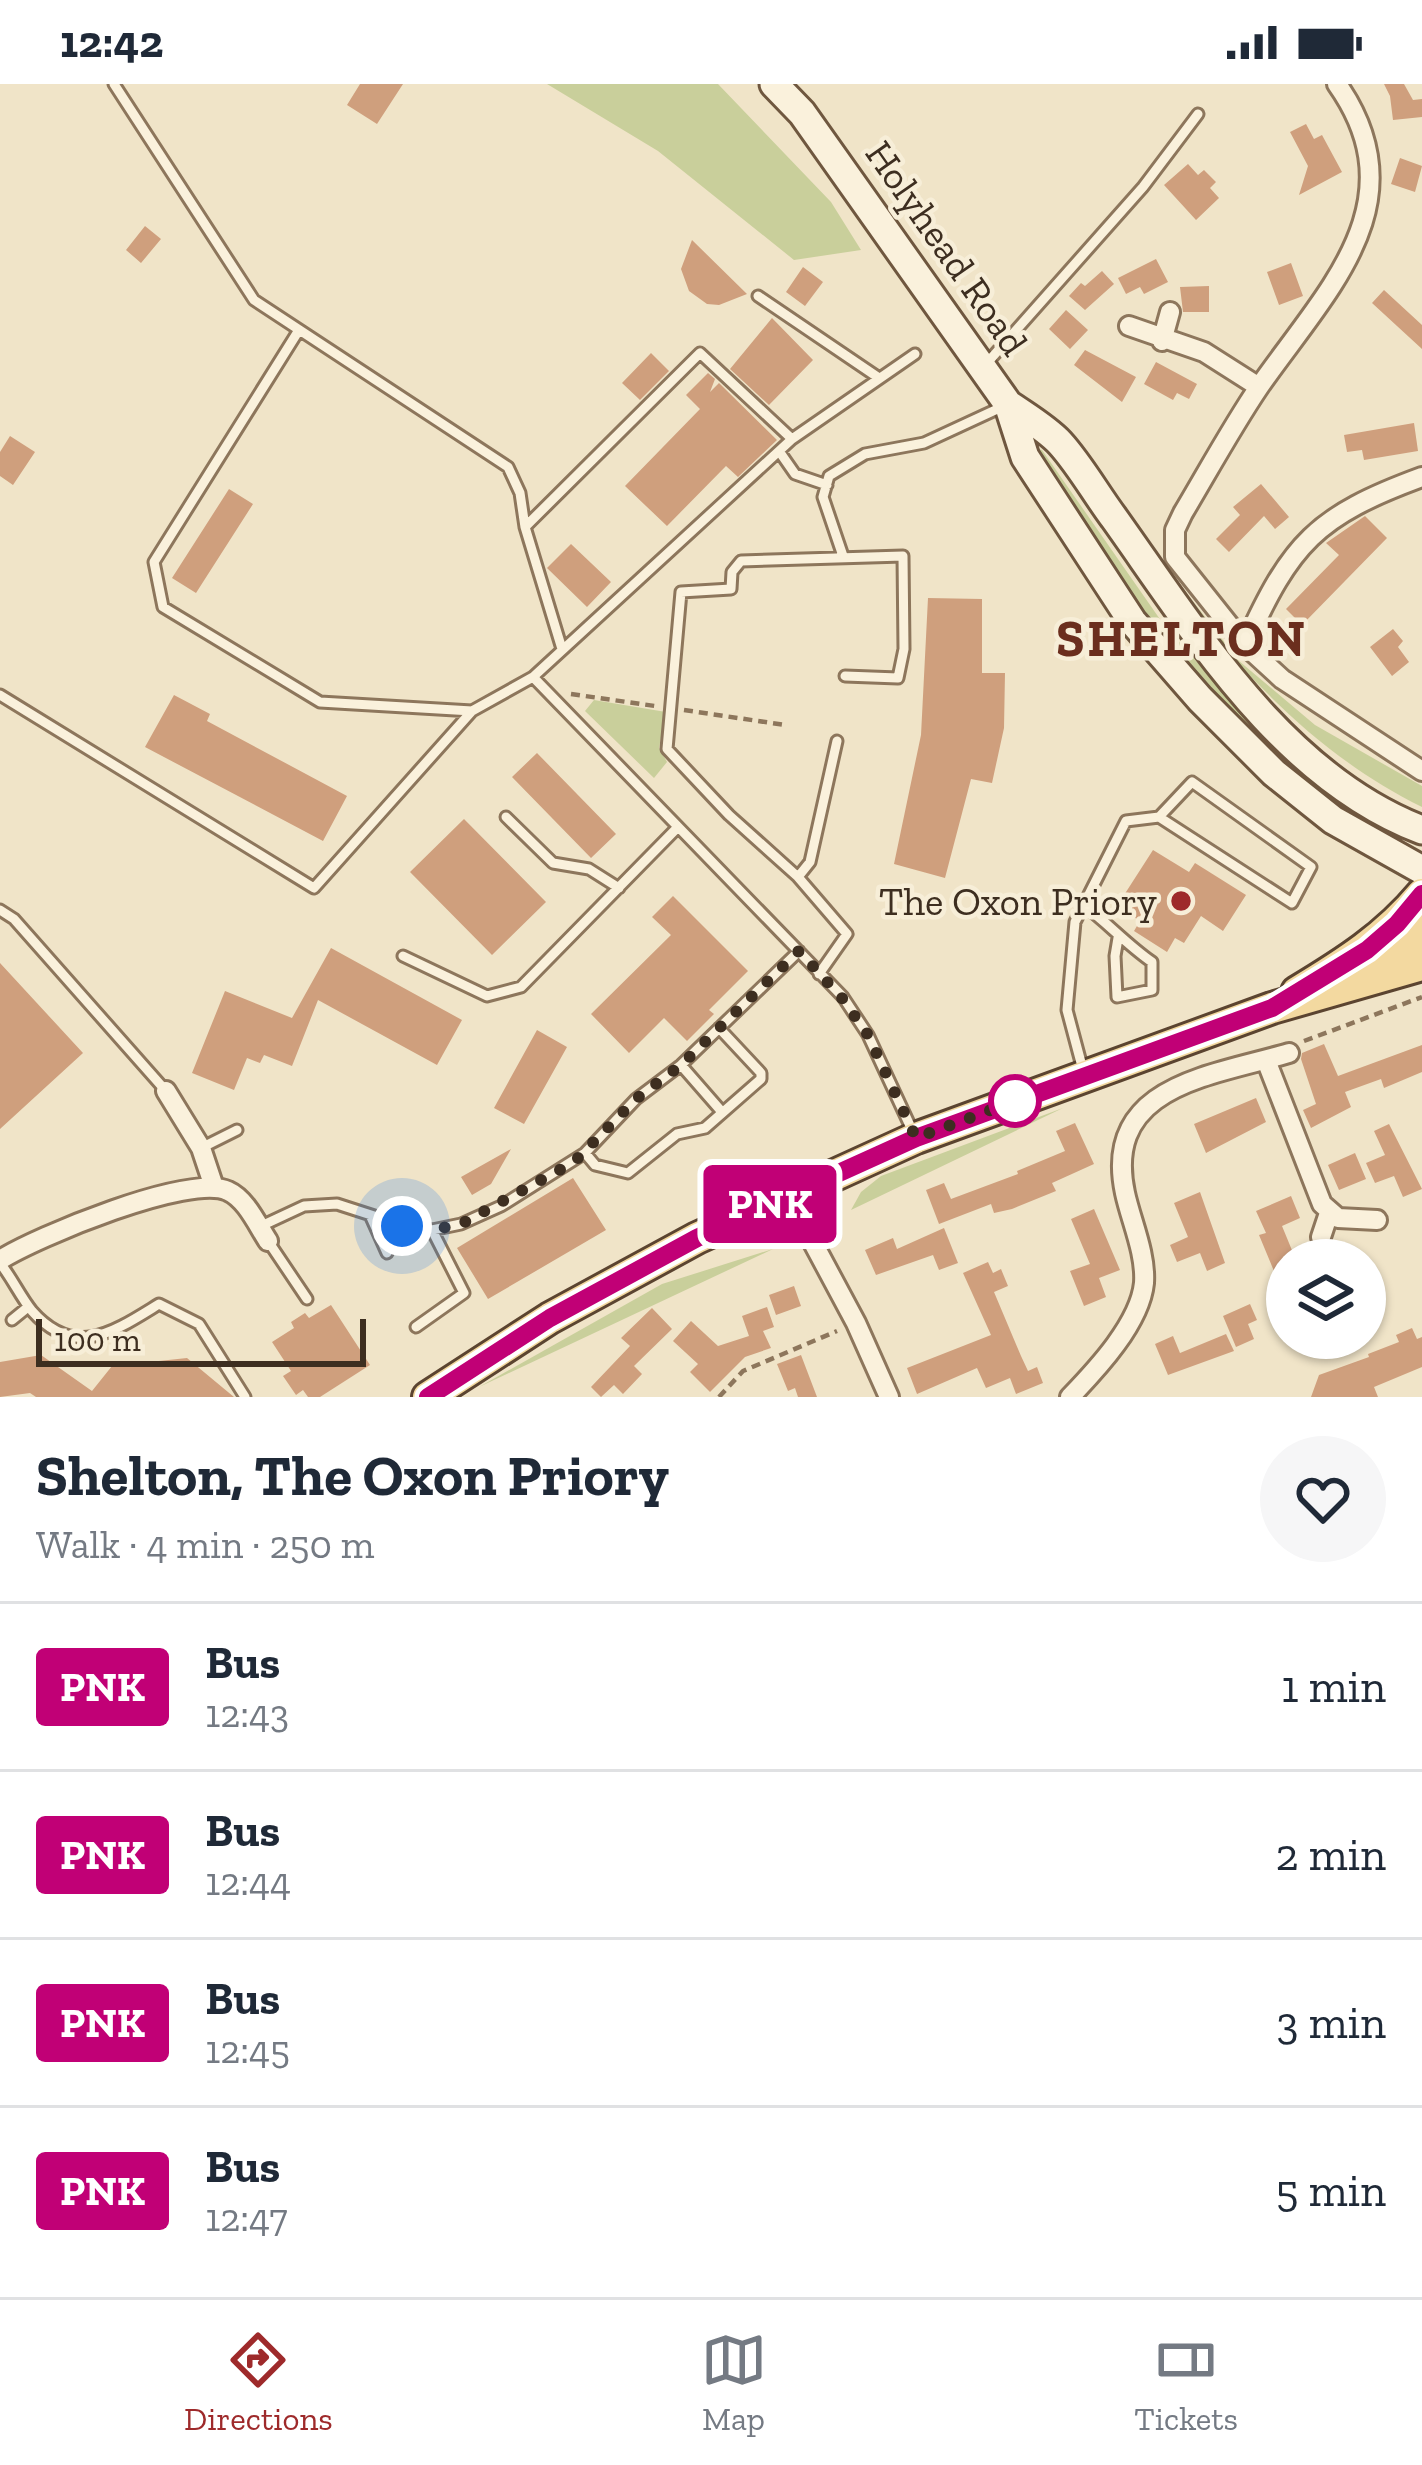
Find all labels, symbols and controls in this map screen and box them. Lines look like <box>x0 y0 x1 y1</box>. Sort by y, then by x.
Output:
text: 12:42 <box>60 15 163 69</box>
street label: Holyhead Road <box>856 132 1038 364</box>
district label: SHELTON <box>1056 608 1308 669</box>
place label: The Oxon Priory <box>879 878 1157 925</box>
marker: The Oxon Priory <box>1168 888 1194 914</box>
unlabelled marker <box>990 1076 1040 1126</box>
line badge: PNK <box>701 1165 839 1243</box>
text: PNK <box>727 1178 813 1229</box>
your location <box>372 1196 432 1256</box>
map controls <box>1266 1239 1386 1359</box>
button: layers <box>1266 1239 1386 1359</box>
scale bar <box>36 1313 366 1366</box>
text: 100 m <box>54 1320 141 1359</box>
button: heart <box>1260 1436 1386 1562</box>
text: Shelton, The Oxon Priory <box>36 1441 669 1510</box>
text: Walk · 4 min · 250 m <box>36 1521 375 1568</box>
text: Bus <box>205 1636 280 1690</box>
text: 1 min <box>1281 1660 1386 1714</box>
text: PNK <box>60 1661 145 1712</box>
text: 12:43 <box>205 1690 289 1737</box>
text: Bus <box>205 1804 280 1858</box>
text: 2 min <box>1275 1828 1386 1882</box>
text: PNK <box>60 1829 145 1880</box>
text: 12:44 <box>205 1858 291 1905</box>
text: Bus <box>205 1972 280 2026</box>
text: 3 min <box>1277 1996 1386 2050</box>
text: PNK <box>60 1997 145 2048</box>
text: 12:45 <box>205 2026 290 2073</box>
text: Bus <box>205 2140 280 2194</box>
text: 5 min <box>1276 2164 1386 2218</box>
text: PNK <box>60 2165 145 2216</box>
text: 12:47 <box>205 2194 288 2241</box>
tab: Directions <box>184 2327 333 2438</box>
tab: Map <box>701 2327 767 2438</box>
tab: Tickets <box>1134 2327 1238 2438</box>

